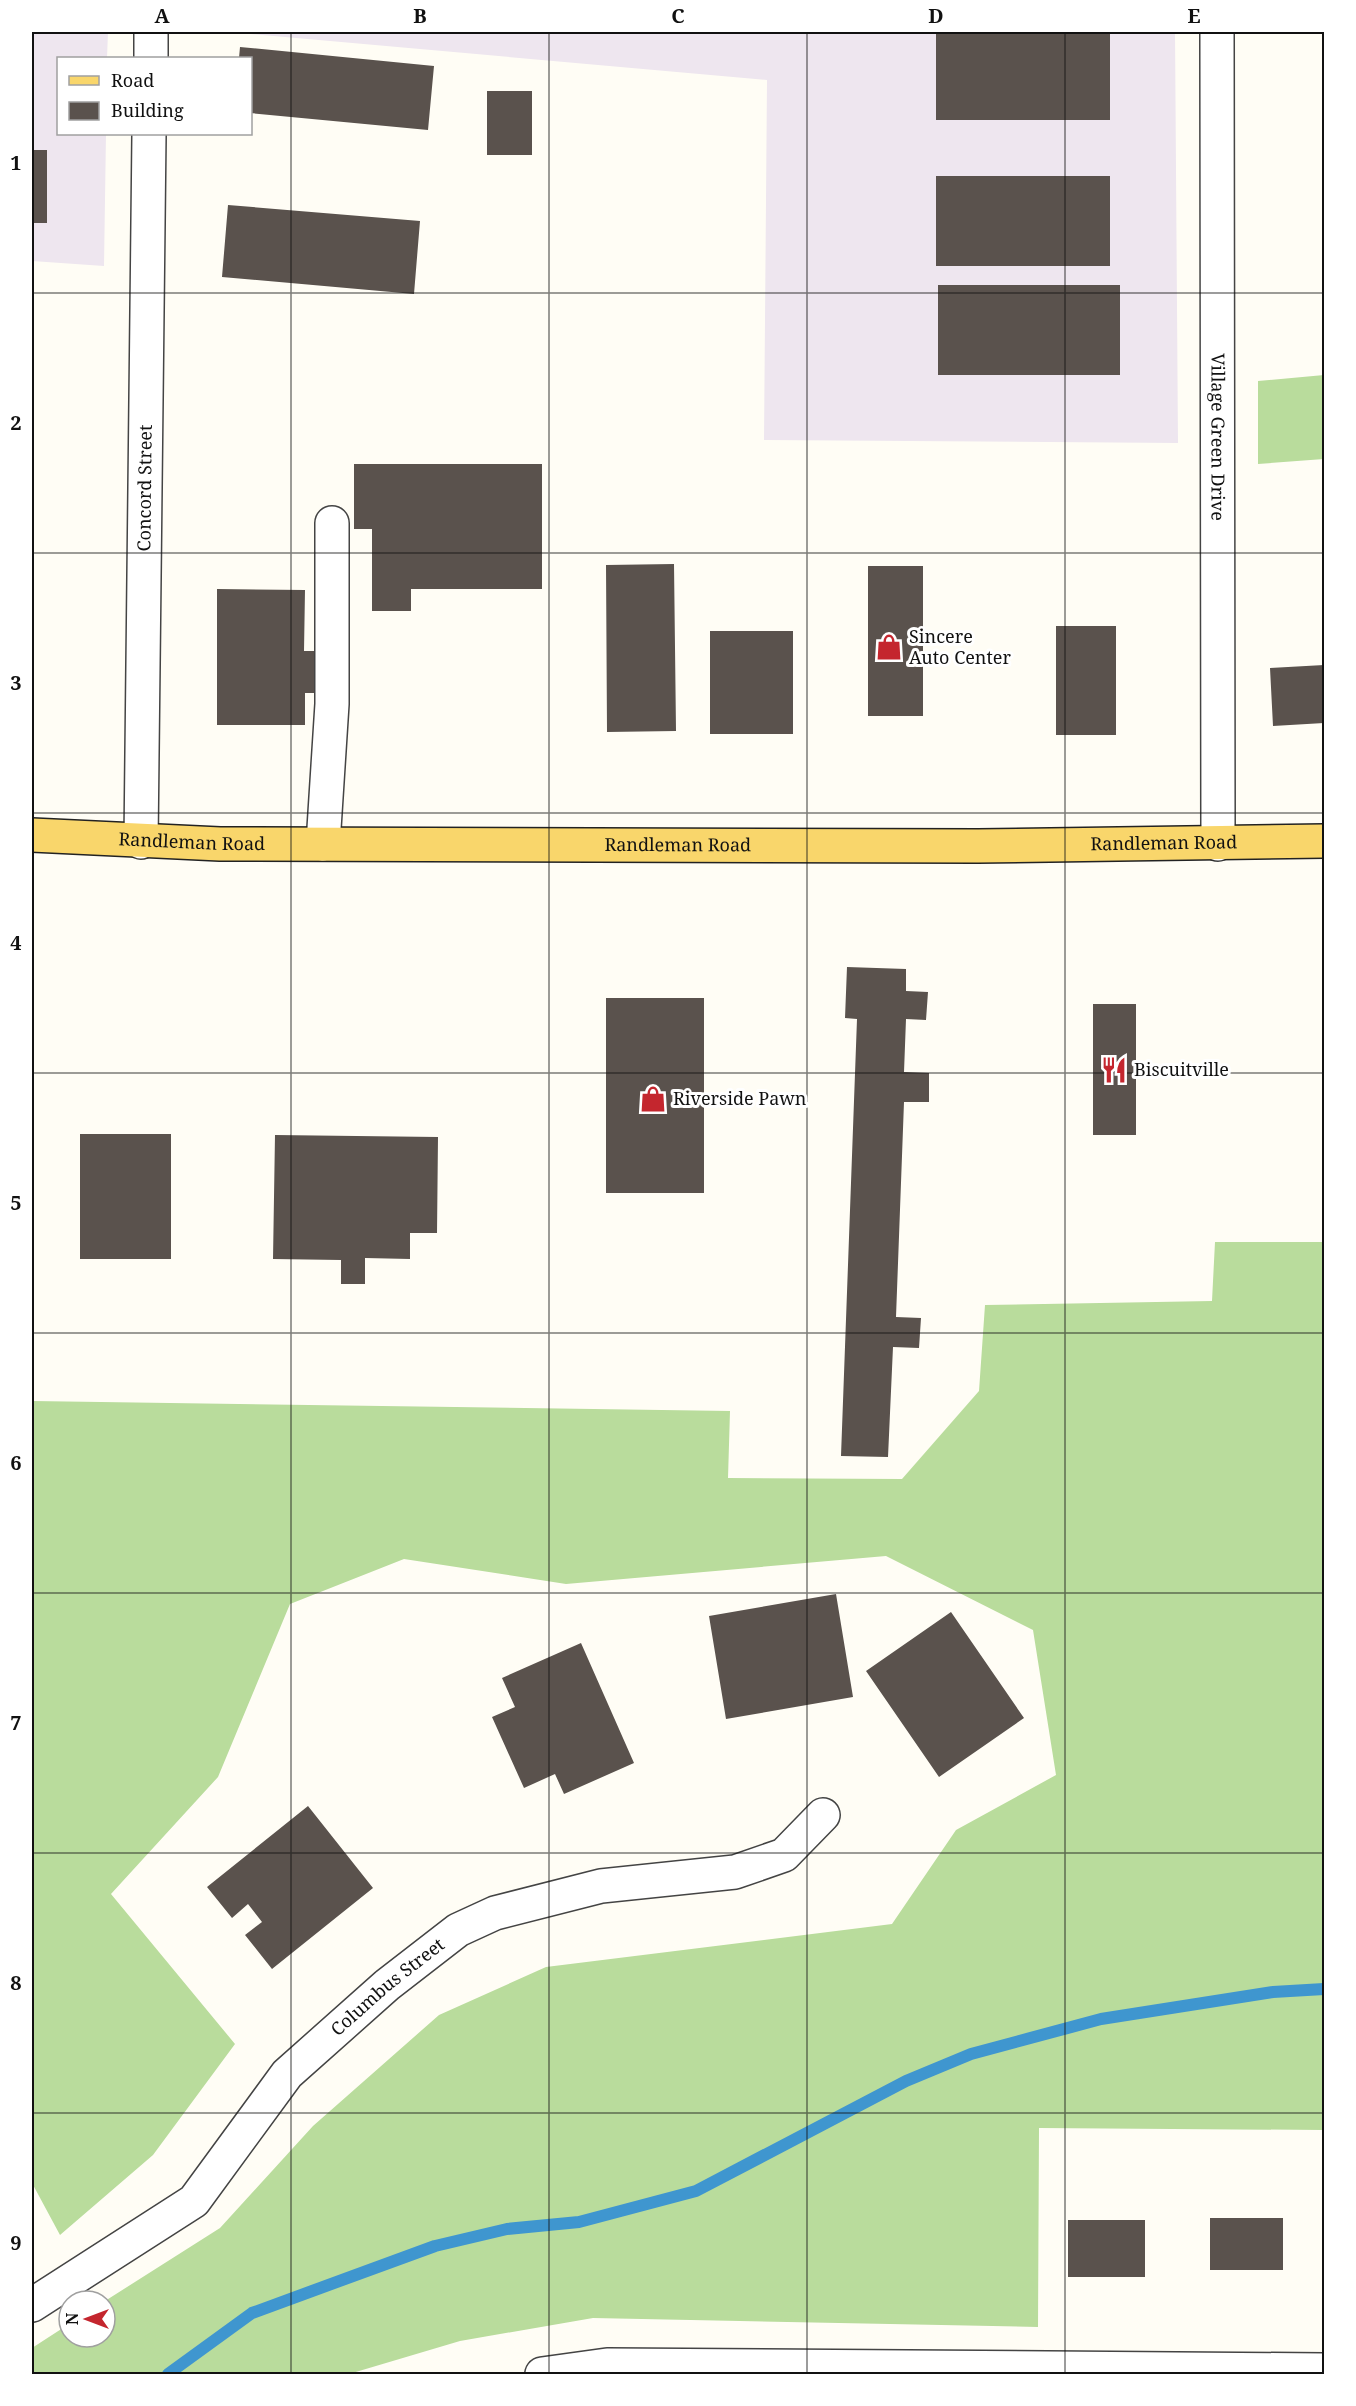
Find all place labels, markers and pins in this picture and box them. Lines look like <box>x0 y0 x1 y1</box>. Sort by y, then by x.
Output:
place label: Sincere Auto Center <box>909 624 1011 669</box>
shop icon: Sincere Auto Center <box>874 632 904 662</box>
restaurant icon: Biscuitville <box>1099 1055 1129 1085</box>
place label: Biscuitville <box>1134 1057 1229 1081</box>
shop icon: Riverside Pawn <box>638 1084 668 1114</box>
place label: Riverside Pawn <box>673 1086 807 1110</box>

